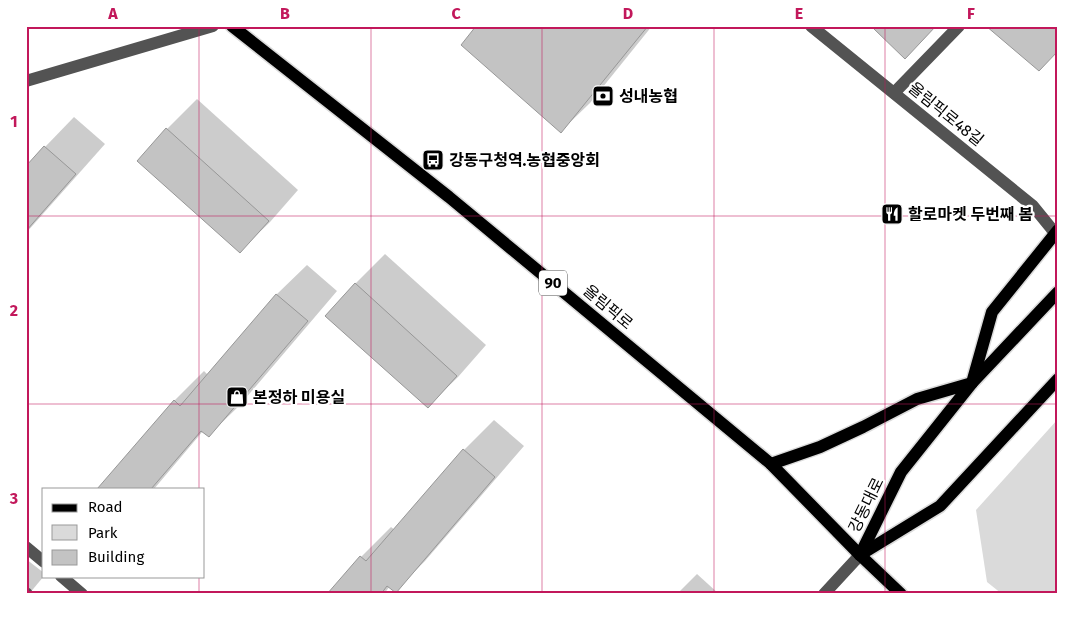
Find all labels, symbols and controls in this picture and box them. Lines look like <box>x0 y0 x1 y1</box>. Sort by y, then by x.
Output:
text: A <box>107 4 118 23</box>
text: B <box>280 4 290 23</box>
text: C <box>451 4 461 23</box>
text: D <box>623 4 633 23</box>
text: E <box>795 4 803 23</box>
text: F <box>967 4 975 23</box>
street label: 올림픽로48길 <box>905 78 987 150</box>
bank icon: 성내농협 <box>591 84 615 108</box>
place label: 성내농협 <box>619 87 678 106</box>
text: 1 <box>10 112 18 131</box>
bus stop icon: 강동구청역.농협중앙회 <box>421 148 445 172</box>
place label: 강동구청역.농협중앙회 <box>449 151 600 170</box>
restaurant icon: 할로마켓 두번째 봄 <box>880 202 904 226</box>
place label: 할로마켓 두번째 봄 <box>908 205 1033 224</box>
road number: 90 <box>539 270 567 296</box>
street label: 올림픽로 <box>579 281 637 333</box>
text: 2 <box>10 301 18 320</box>
shop icon: 본정하 미용실 <box>225 385 249 409</box>
place label: 본정하 미용실 <box>253 388 345 407</box>
street label: 강동대로 <box>845 474 888 536</box>
legend <box>42 488 205 578</box>
text: 3 <box>9 489 18 508</box>
text: Road <box>88 498 123 516</box>
text: Park <box>88 524 118 542</box>
text: Building <box>88 548 144 566</box>

